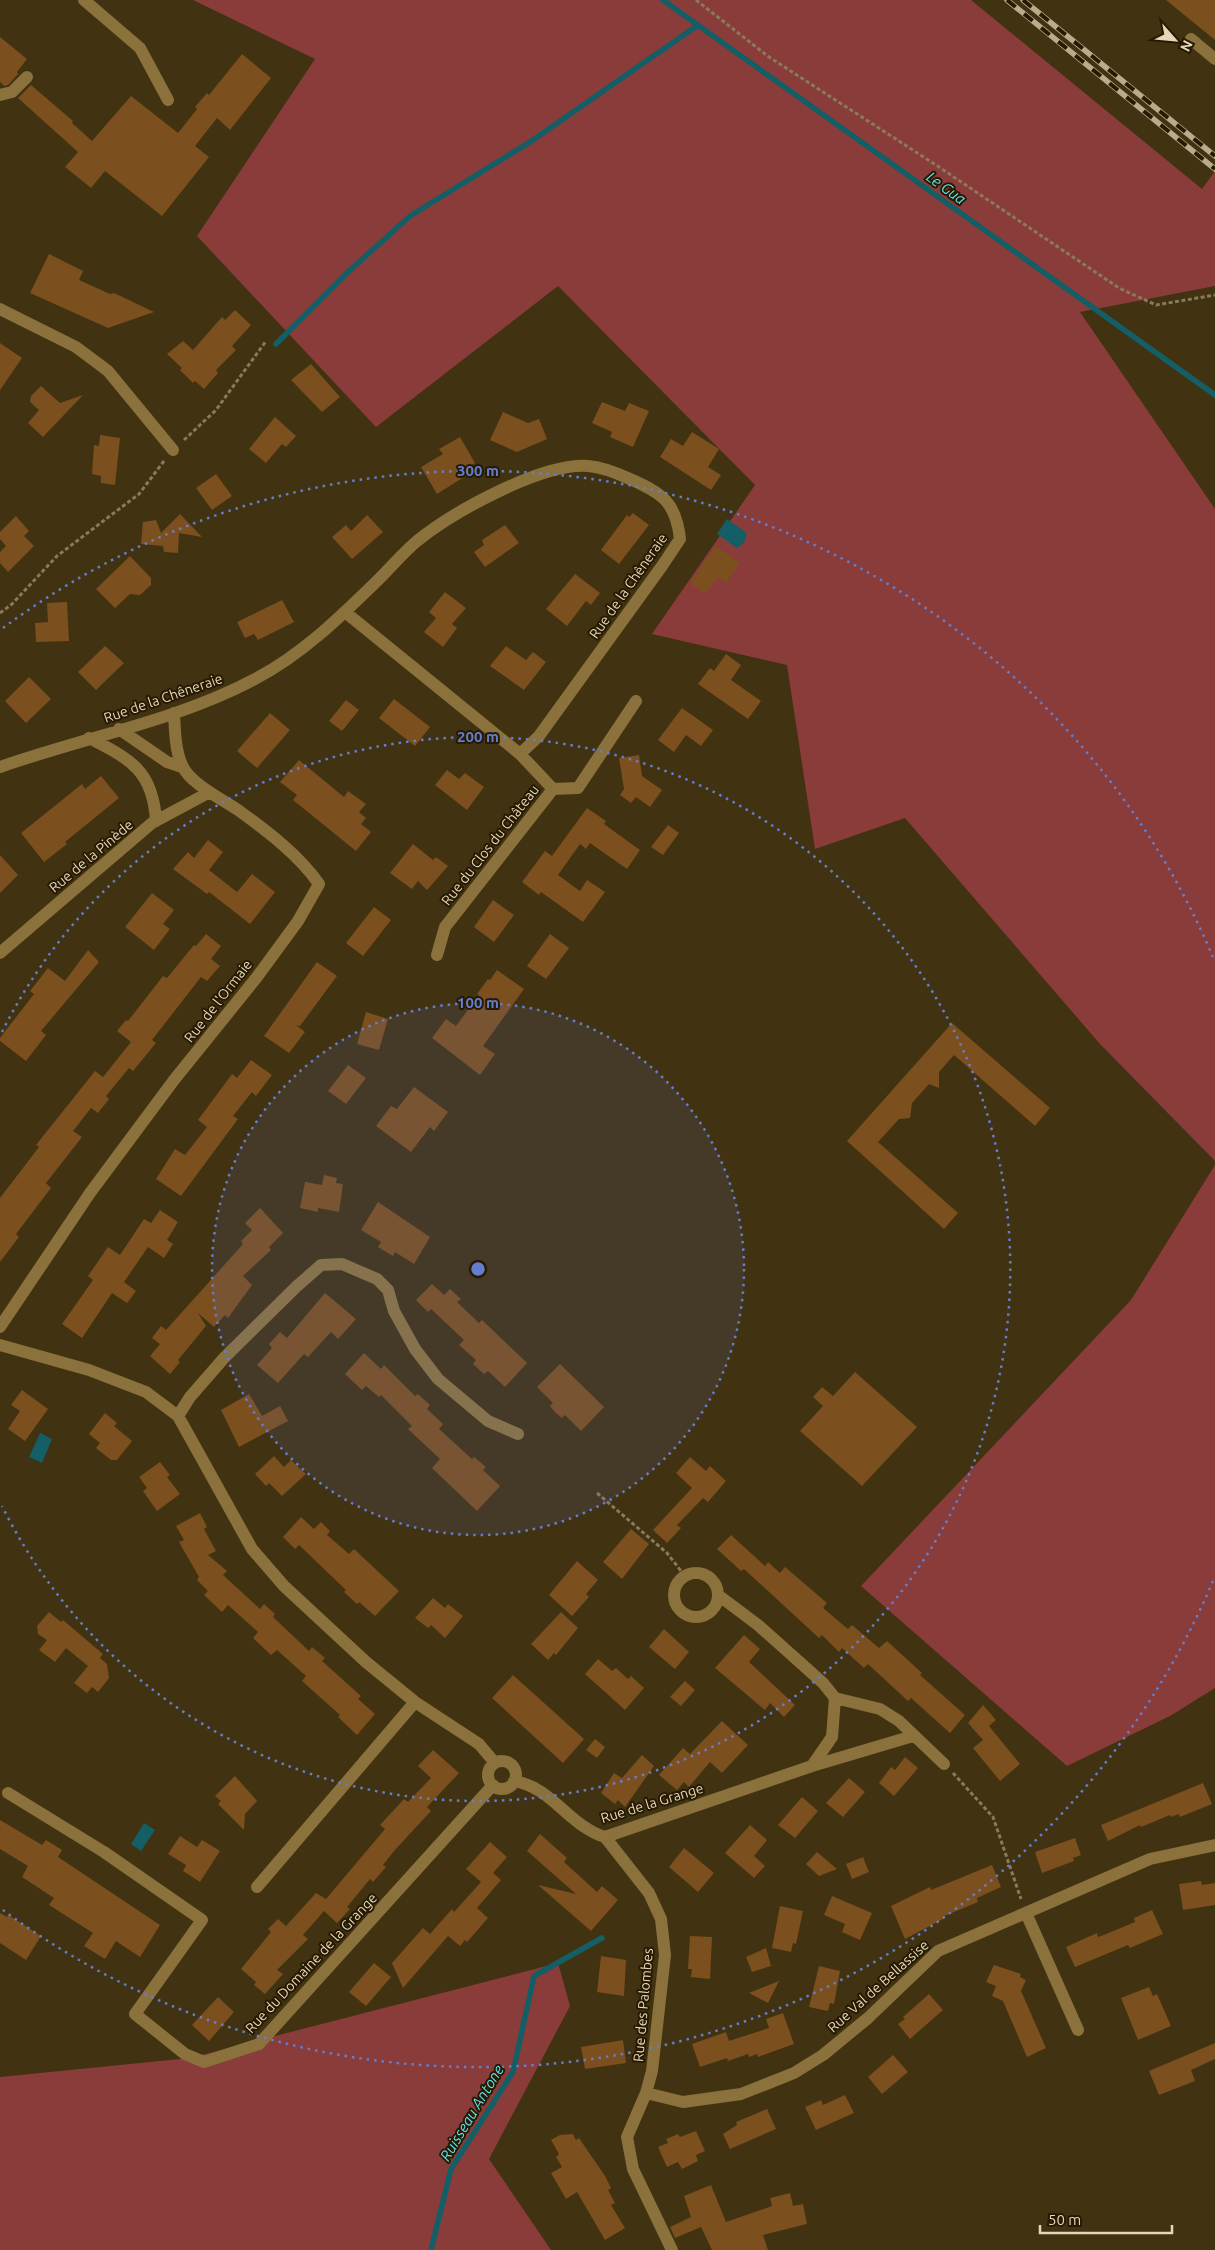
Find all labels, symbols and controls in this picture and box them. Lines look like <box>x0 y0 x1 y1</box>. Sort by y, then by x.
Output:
north arrow <box>1150 15 1200 65</box>
text: N <box>1177 38 1196 54</box>
water label: Le Gua <box>924 168 969 207</box>
text: 300 m <box>457 462 499 479</box>
street label: Rue de la Chêneraie <box>586 530 670 642</box>
street label: Rue de la Chêneraie <box>102 670 224 726</box>
text: 200 m <box>457 728 499 745</box>
street label: Rue du Clos du Château <box>438 782 542 908</box>
street label: Rue de la Pinède <box>46 816 136 896</box>
street label: Rue de l'Ormaie <box>181 957 255 1045</box>
text: 100 m <box>457 994 499 1011</box>
centre of rings <box>469 1260 487 1278</box>
street label: Rue de la Grange <box>599 1780 705 1826</box>
street label: Rue du Domaine de la Grange <box>242 1890 380 2036</box>
street label: Rue Val de Bellassise <box>824 1937 932 2035</box>
street label: Rue des Palombes <box>630 1947 656 2063</box>
water label: Ruisseau Antone <box>436 2061 507 2164</box>
scale bar <box>1040 2202 1172 2234</box>
text: 50 m <box>1048 2211 1081 2228</box>

